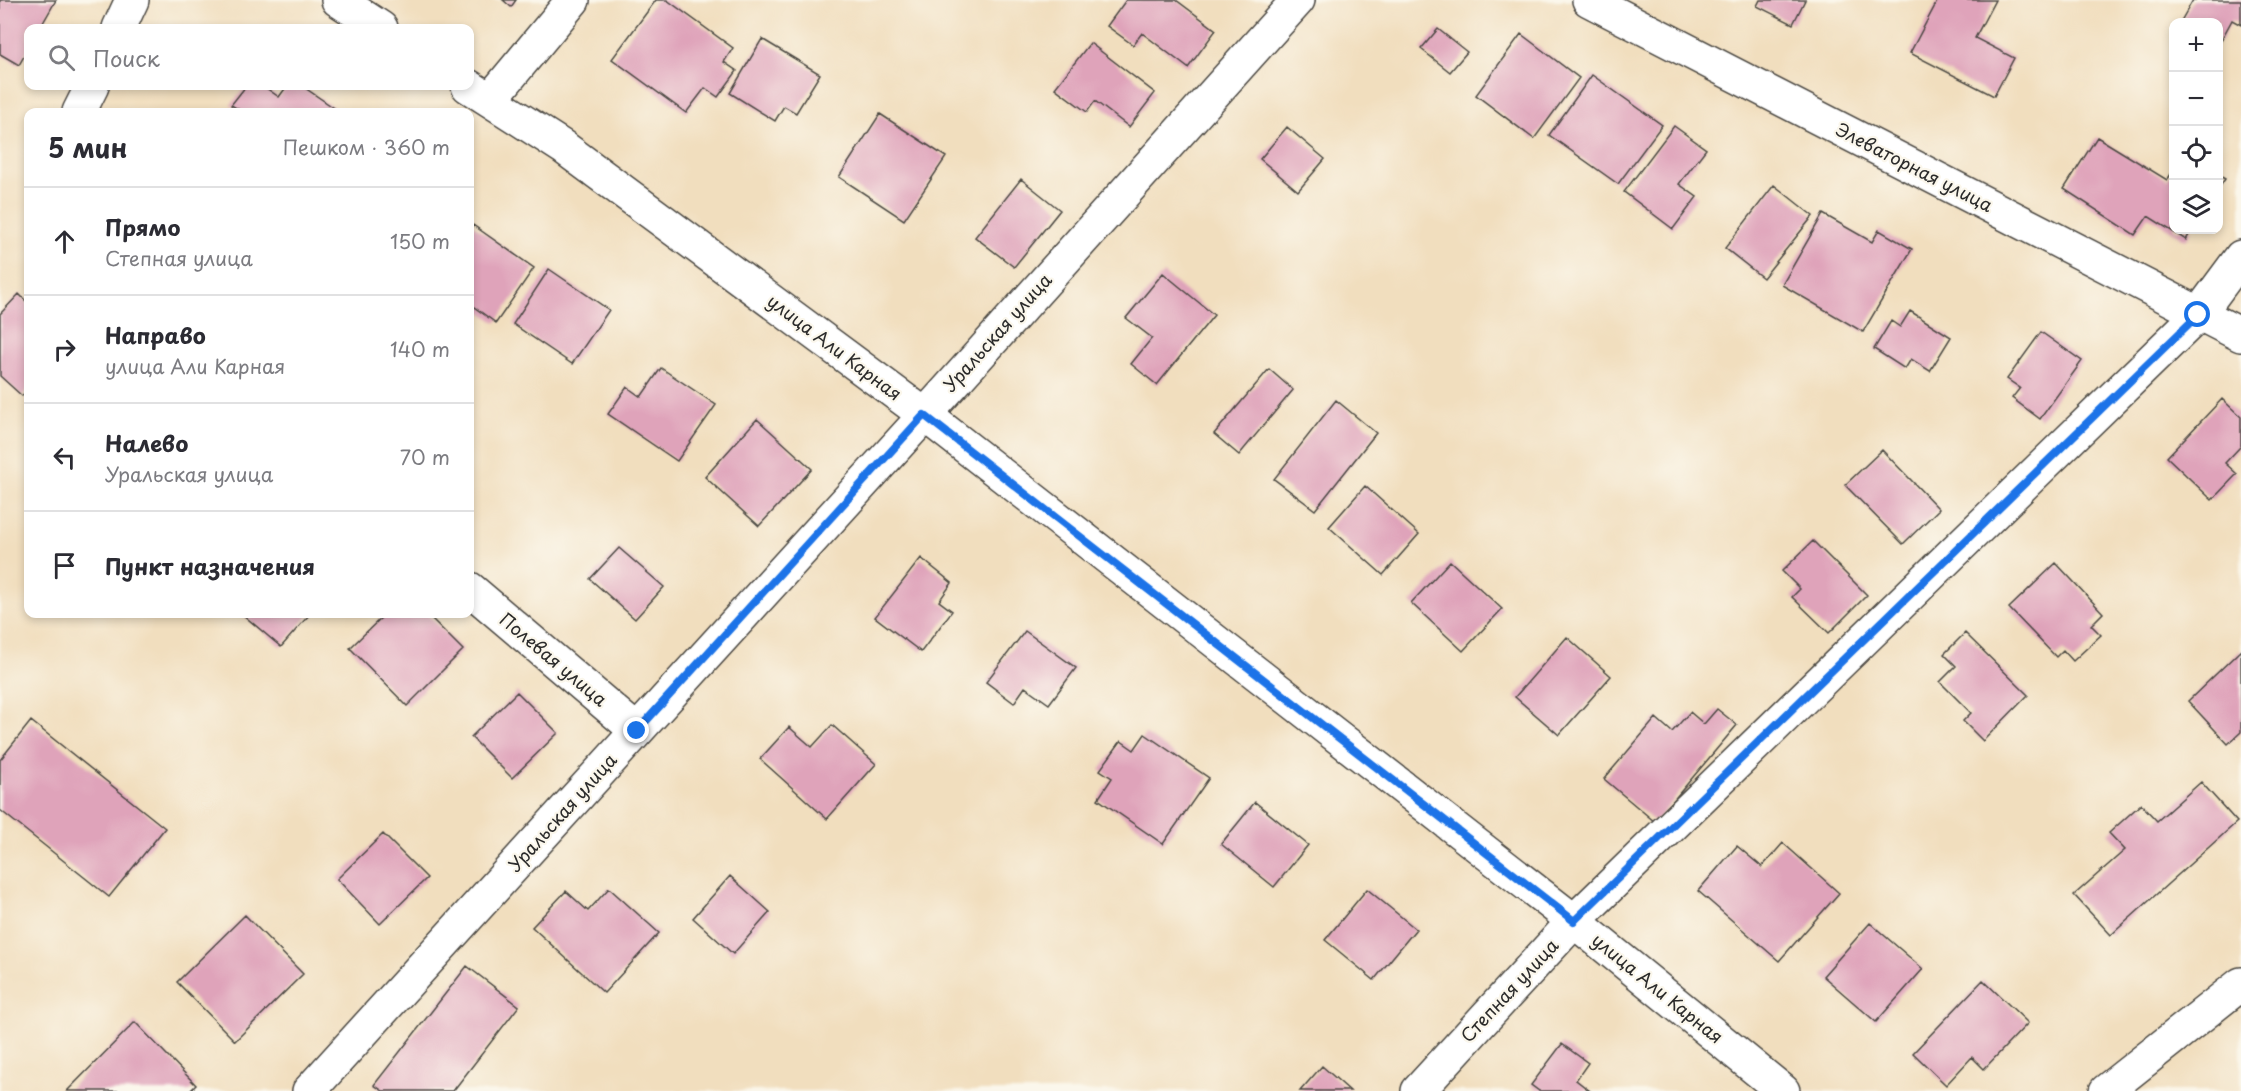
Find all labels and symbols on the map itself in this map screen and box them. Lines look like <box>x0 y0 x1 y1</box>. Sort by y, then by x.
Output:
street label: Элеваторная улица <box>1832 115 1998 218</box>
street label: Уральская улица <box>936 266 1058 397</box>
street label: улица Али Карная <box>762 287 908 406</box>
route start <box>2184 301 2210 327</box>
street label: Полевая улица <box>494 606 614 712</box>
route end <box>623 717 649 743</box>
street label: Уральская улица <box>501 746 623 877</box>
street label: улица Али Карная <box>1586 926 1730 1049</box>
street label: Степная улица <box>1454 932 1565 1048</box>

